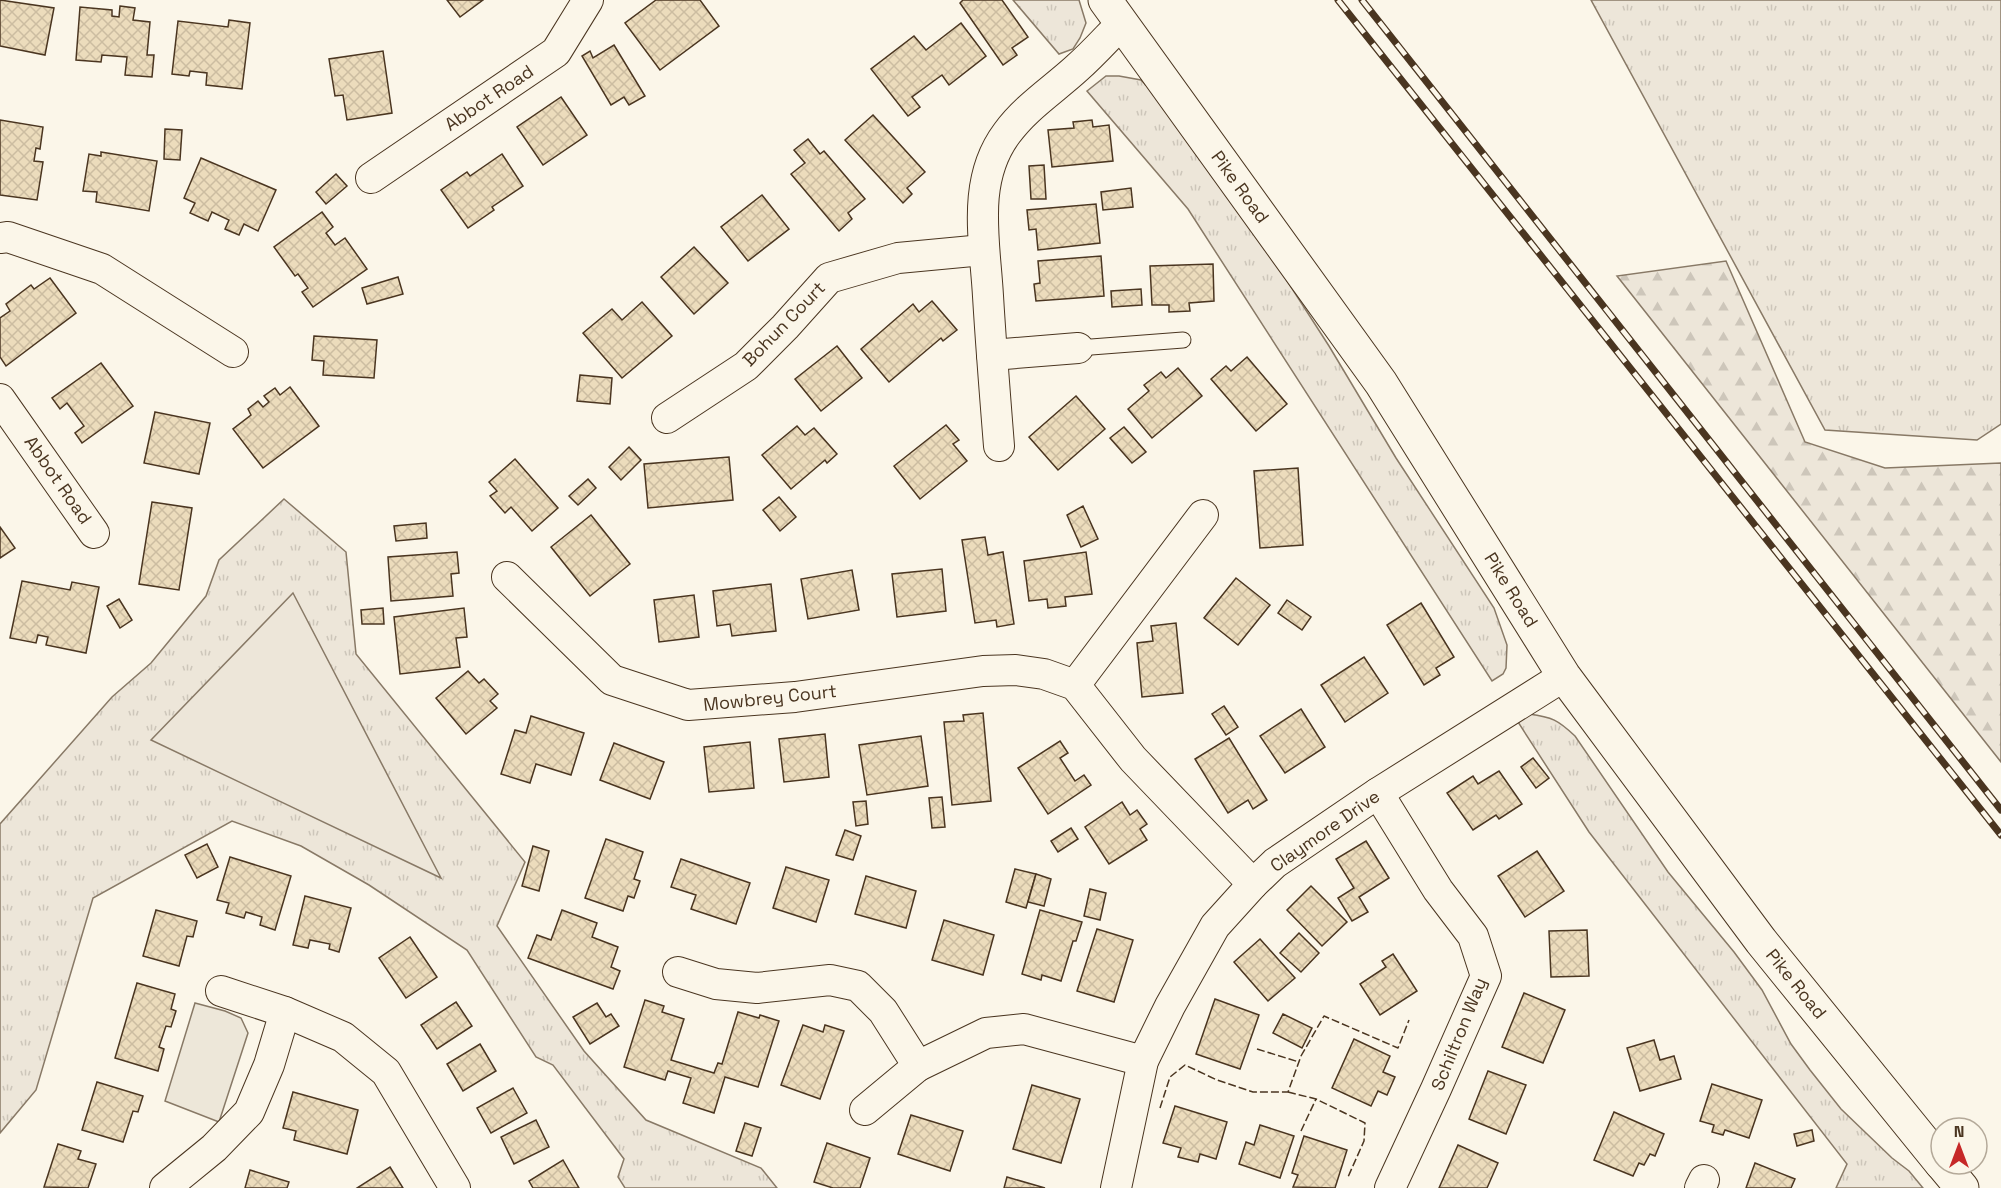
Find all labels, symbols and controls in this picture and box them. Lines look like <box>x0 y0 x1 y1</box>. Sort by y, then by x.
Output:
street label: Abbot Road <box>440 59 538 136</box>
street label: Pike Road <box>1206 146 1274 227</box>
street label: Bohun Court <box>737 276 830 371</box>
street label: Abbot Road <box>20 431 97 528</box>
street label: Pike Road <box>1479 548 1543 631</box>
street label: Mowbrey Court <box>702 679 838 716</box>
street label: Claymore Drive <box>1265 784 1384 877</box>
street label: Pike Road <box>1761 944 1832 1024</box>
street label: Schiltron Way <box>1425 974 1492 1094</box>
north arrow <box>1929 1116 1989 1176</box>
text: N <box>1954 1121 1964 1142</box>

